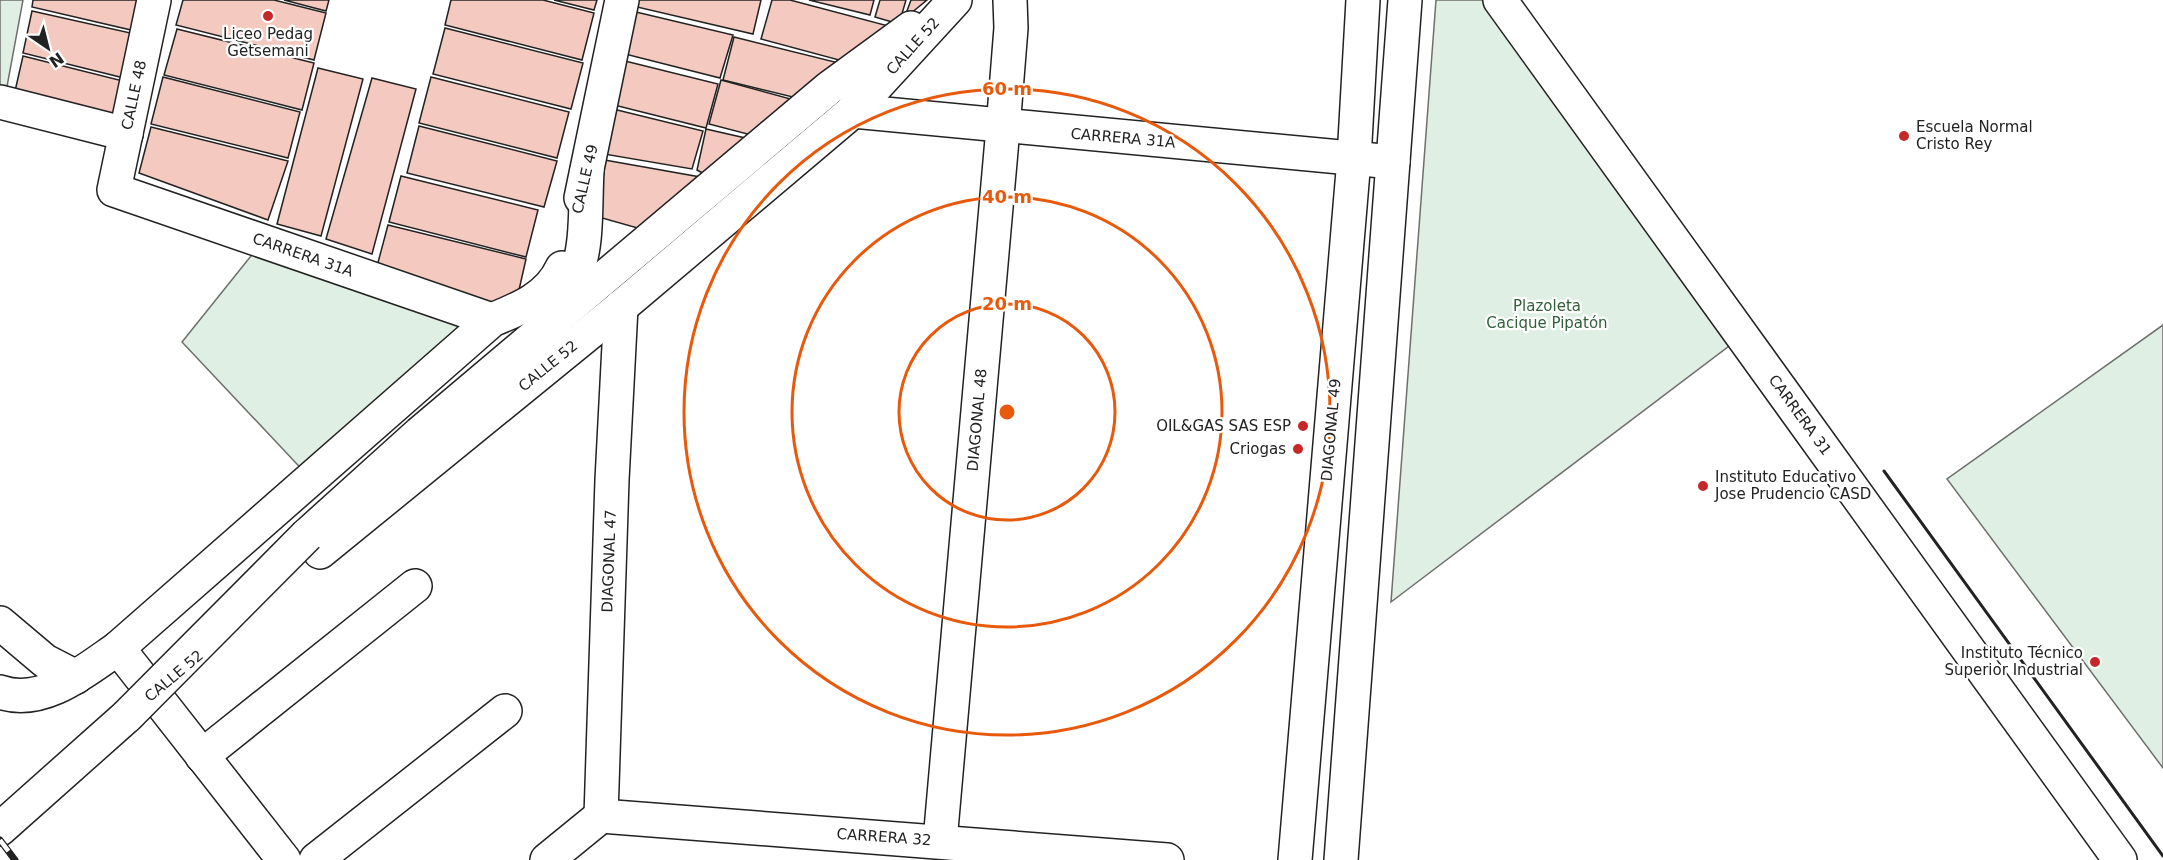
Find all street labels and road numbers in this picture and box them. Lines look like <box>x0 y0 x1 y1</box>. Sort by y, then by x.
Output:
street label: CALLE 52 <box>883 14 943 78</box>
street label: CALLE 48 <box>118 59 150 131</box>
street label: CARRERA 31A <box>1070 124 1177 152</box>
street label: CALLE 49 <box>568 142 602 216</box>
street label: CARRERA 31A <box>250 229 356 281</box>
street label: CALLE 52 <box>515 337 581 395</box>
street label: DIAGONAL 48 <box>964 368 990 472</box>
street label: CARRERA 31 <box>1765 371 1835 459</box>
street label: DIAGONAL 49 <box>1318 378 1344 482</box>
street label: DIAGONAL 47 <box>598 509 620 613</box>
street label: CALLE 52 <box>141 646 207 706</box>
street label: CARRERA 32 <box>836 825 932 849</box>

